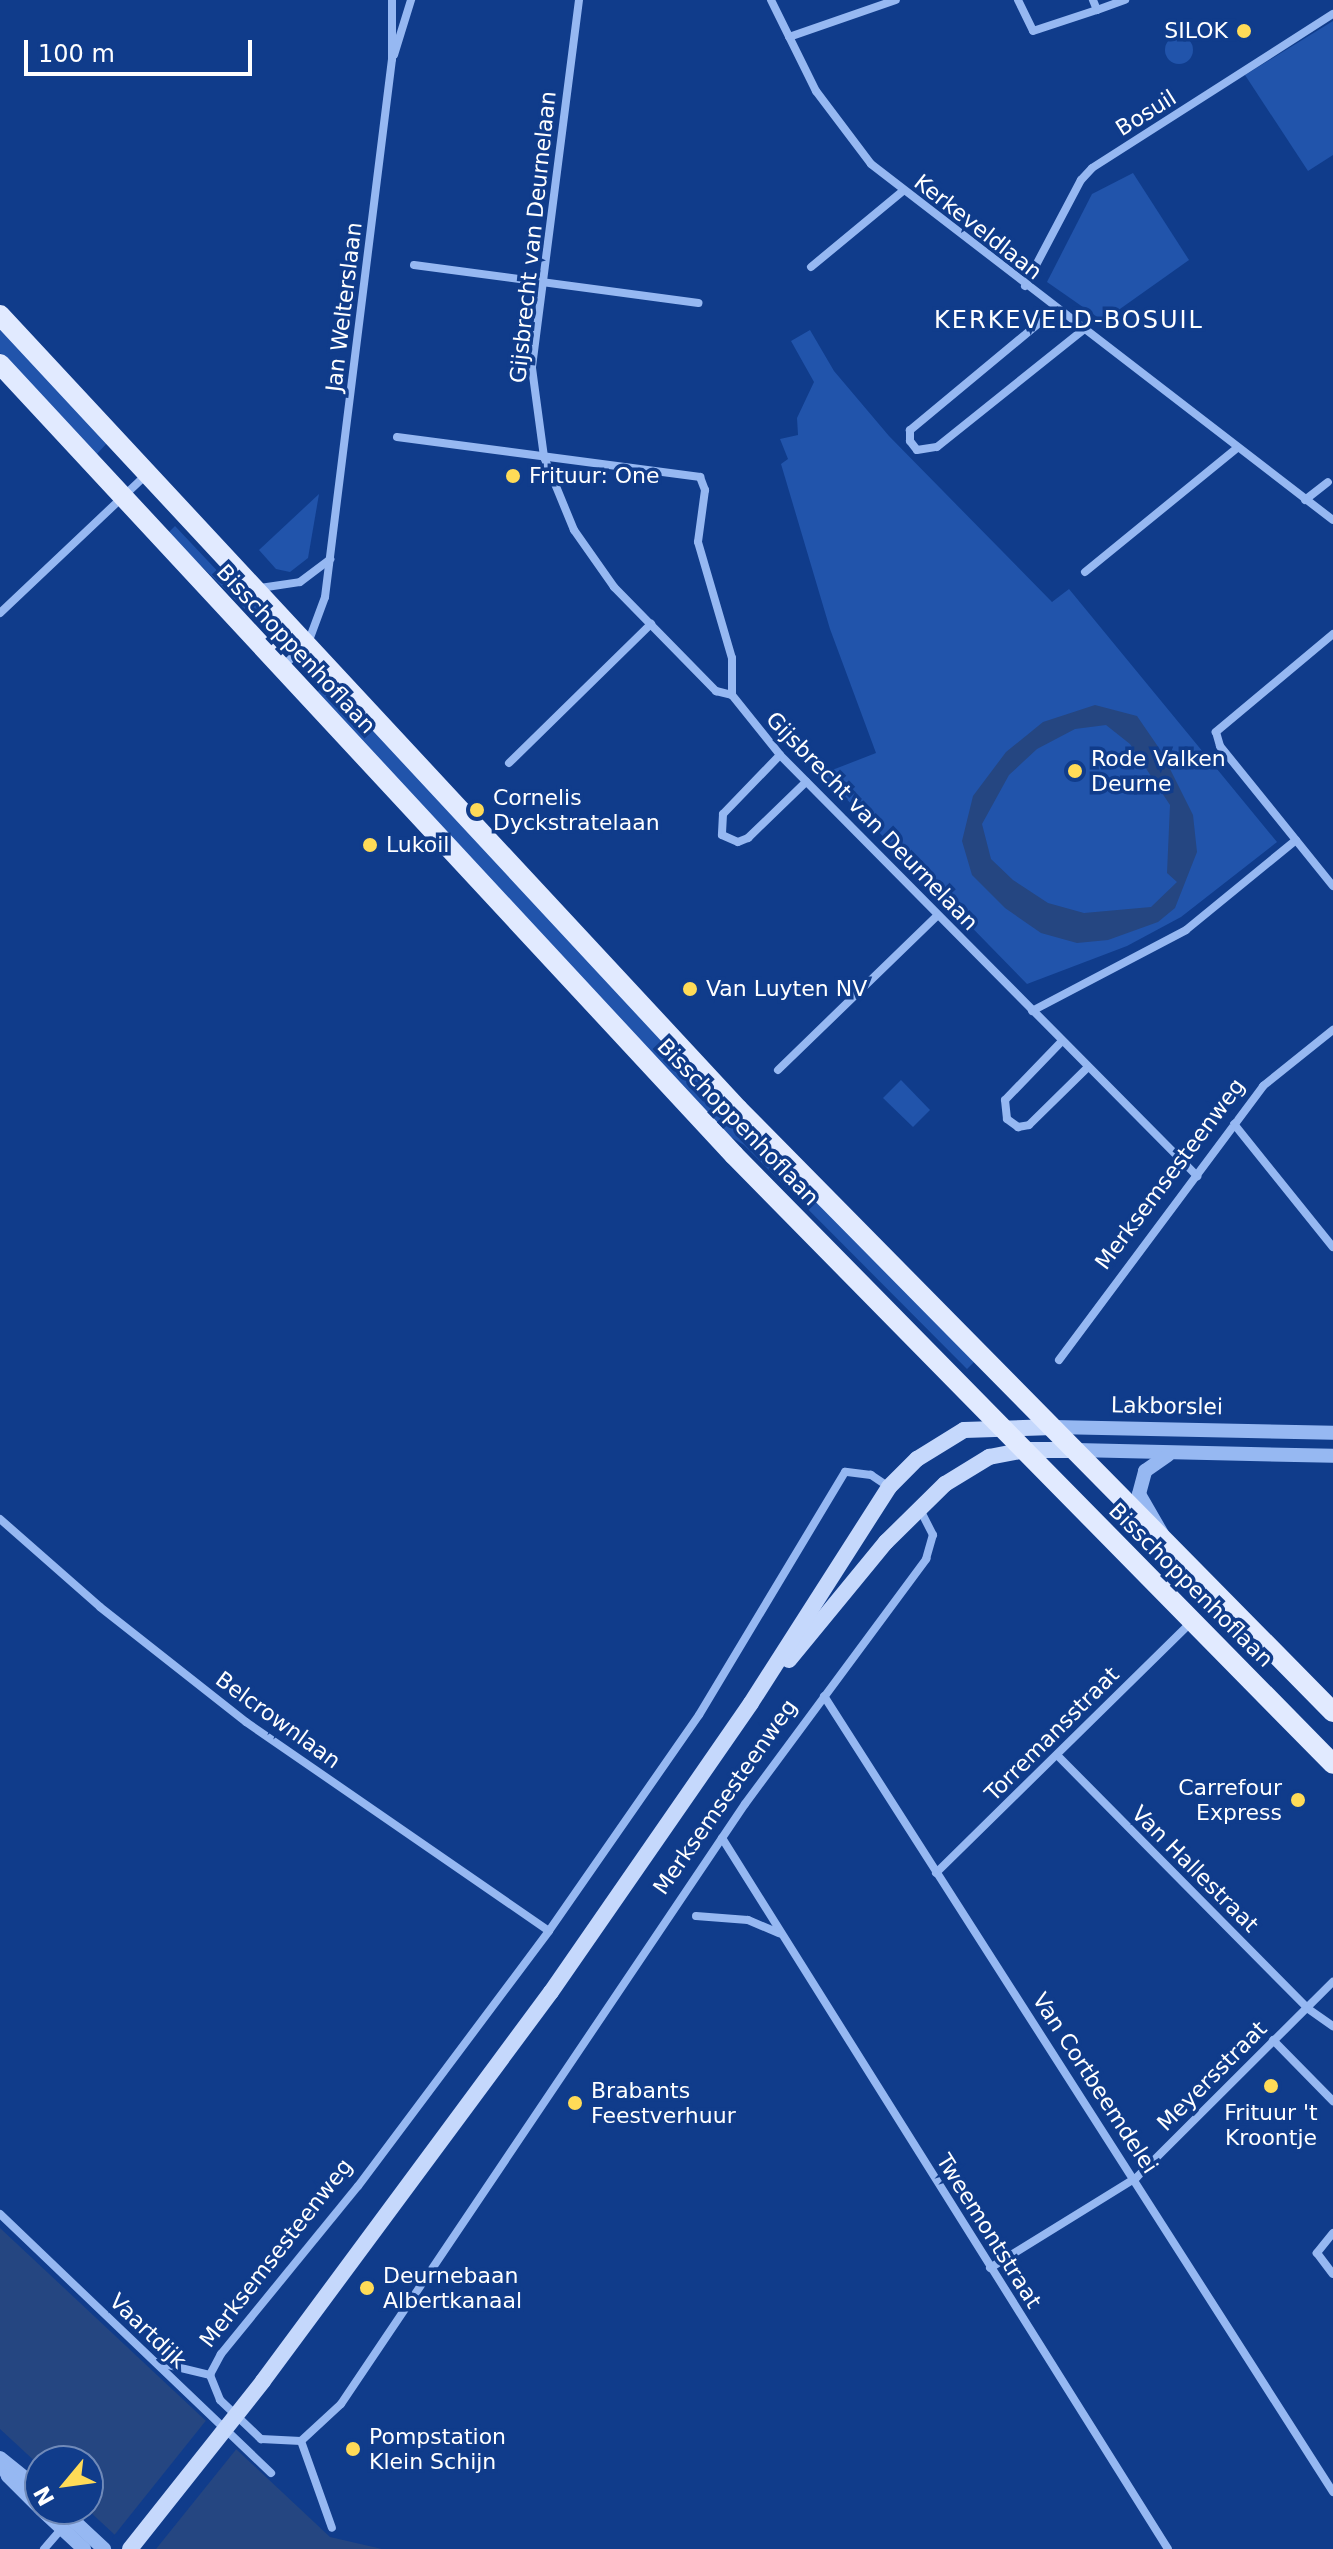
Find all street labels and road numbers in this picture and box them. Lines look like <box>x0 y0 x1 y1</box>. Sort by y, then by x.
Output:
street label: Bosuil <box>1111 84 1181 142</box>
street label: Gijsbrecht van Deurnelaan <box>505 90 561 384</box>
street label: Kerkeveldlaan <box>909 169 1047 285</box>
street label: Jan Welterslaan <box>320 221 368 393</box>
street label: Bisschoppenhoflaan <box>211 559 381 739</box>
street label: Gijsbrecht van Deurnelaan <box>761 706 983 936</box>
street label: Bisschoppenhoflaan <box>652 1033 824 1211</box>
street label: Merksemsesteenweg <box>1090 1073 1250 1275</box>
street label: Lakborslei <box>1111 1392 1223 1420</box>
street label: Bisschoppenhoflaan <box>1103 1497 1279 1673</box>
street label: Torremansstraat <box>979 1661 1125 1807</box>
street label: Belcrownlaan <box>210 1666 346 1774</box>
street label: Merksemsesteenweg <box>648 1694 802 1900</box>
street label: Van Hallestraat <box>1126 1800 1264 1938</box>
street label: Van Cortbeemdelei <box>1027 1988 1163 2178</box>
street label: Meyersstraat <box>1152 2016 1272 2136</box>
street label: Tweemontstraat <box>931 2149 1047 2313</box>
street label: Merksemsesteenweg <box>194 2153 358 2353</box>
street label: Vaartdijk <box>104 2288 192 2374</box>

